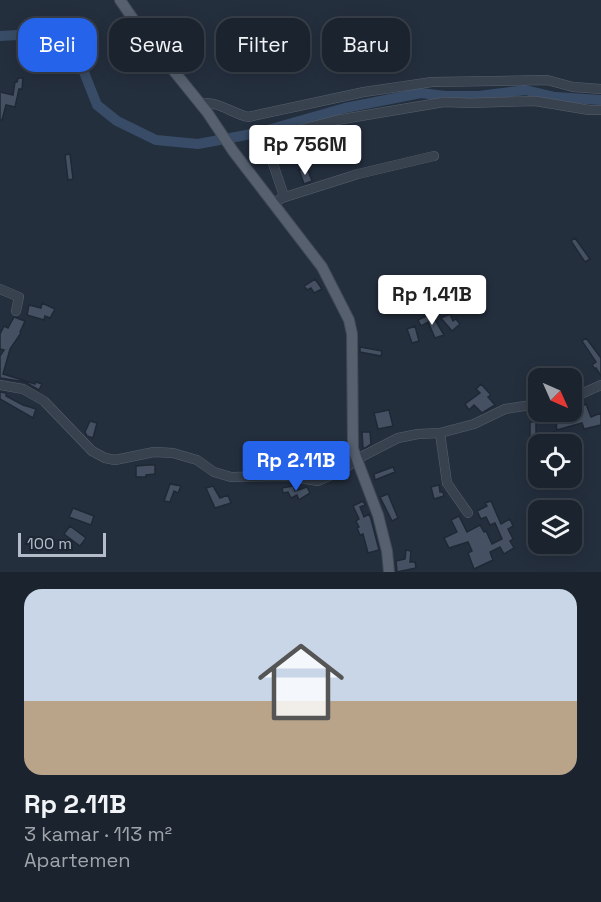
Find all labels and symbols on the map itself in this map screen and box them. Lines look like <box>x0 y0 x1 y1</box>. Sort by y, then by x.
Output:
pin: Rp 756M <box>250 125 360 176</box>
pin: Rp 1.41B <box>370 275 494 326</box>
north arrow <box>528 368 582 422</box>
pin: Rp 2.11B <box>234 441 358 492</box>
scale bar <box>18 530 106 558</box>

